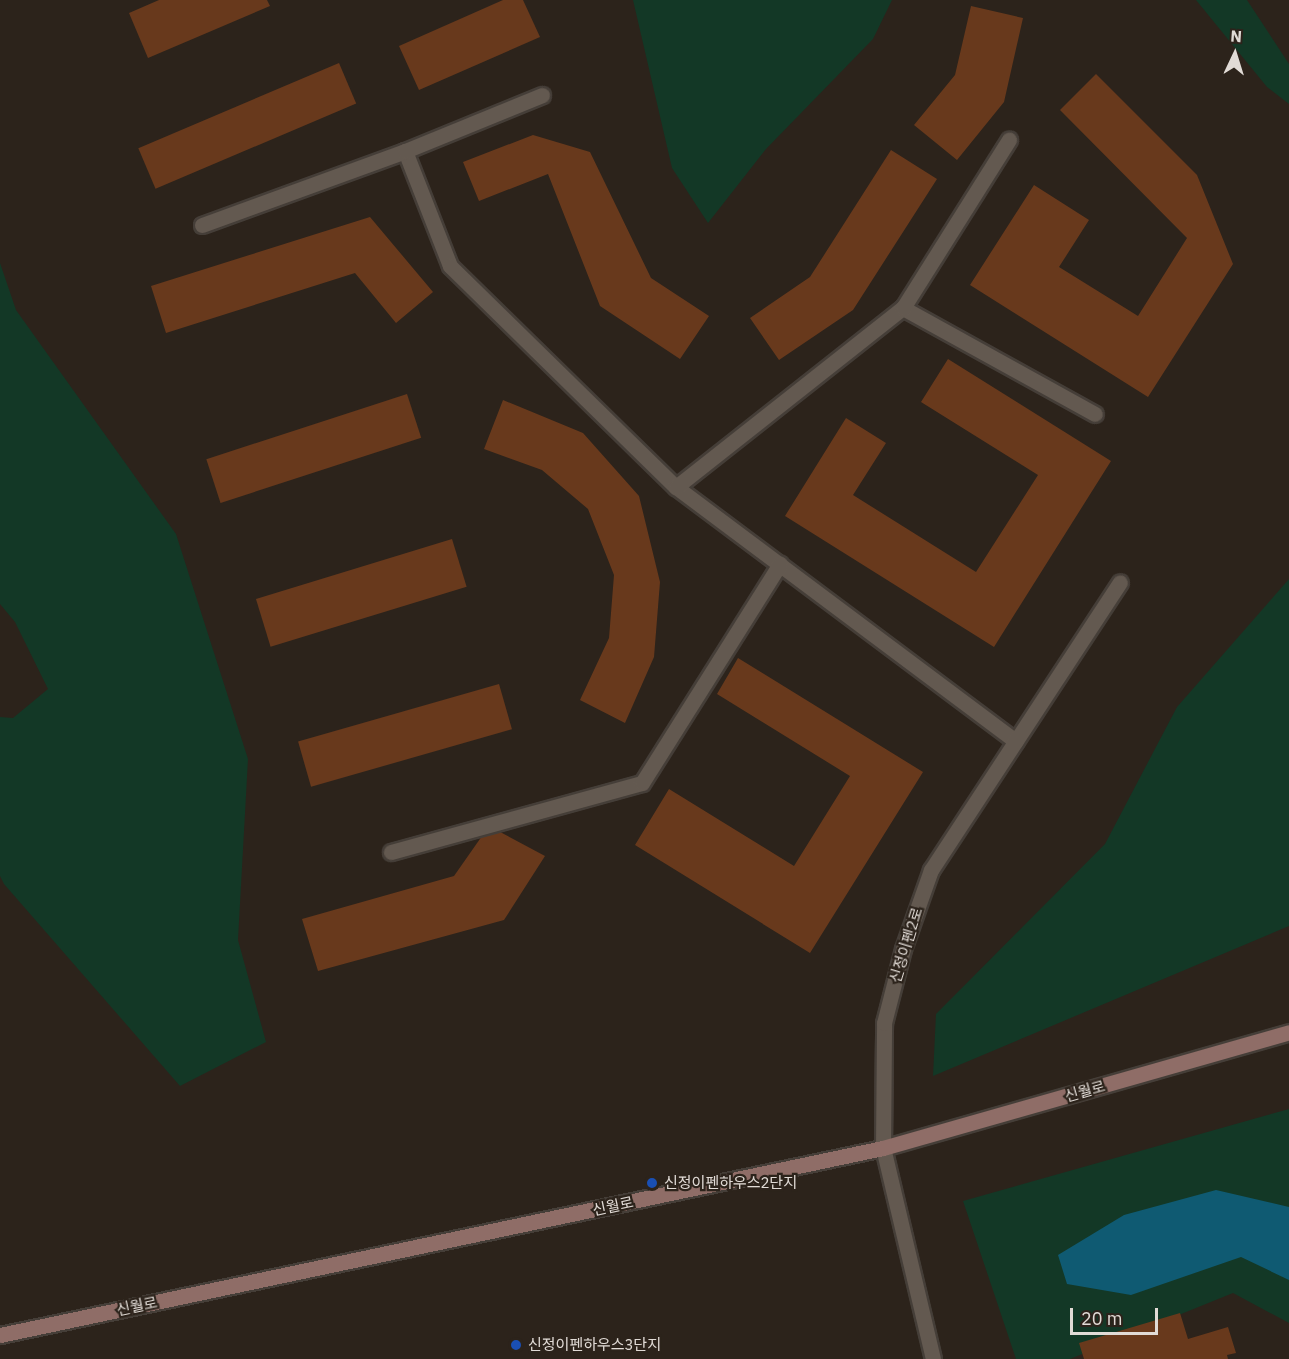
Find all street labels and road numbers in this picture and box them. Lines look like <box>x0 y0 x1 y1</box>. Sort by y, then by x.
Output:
street label: 신정이펜2로 <box>886 905 926 985</box>
street label: 신월로 <box>1063 1077 1107 1105</box>
street label: 신월로 <box>591 1193 635 1219</box>
street label: 신월로 <box>115 1293 159 1319</box>

